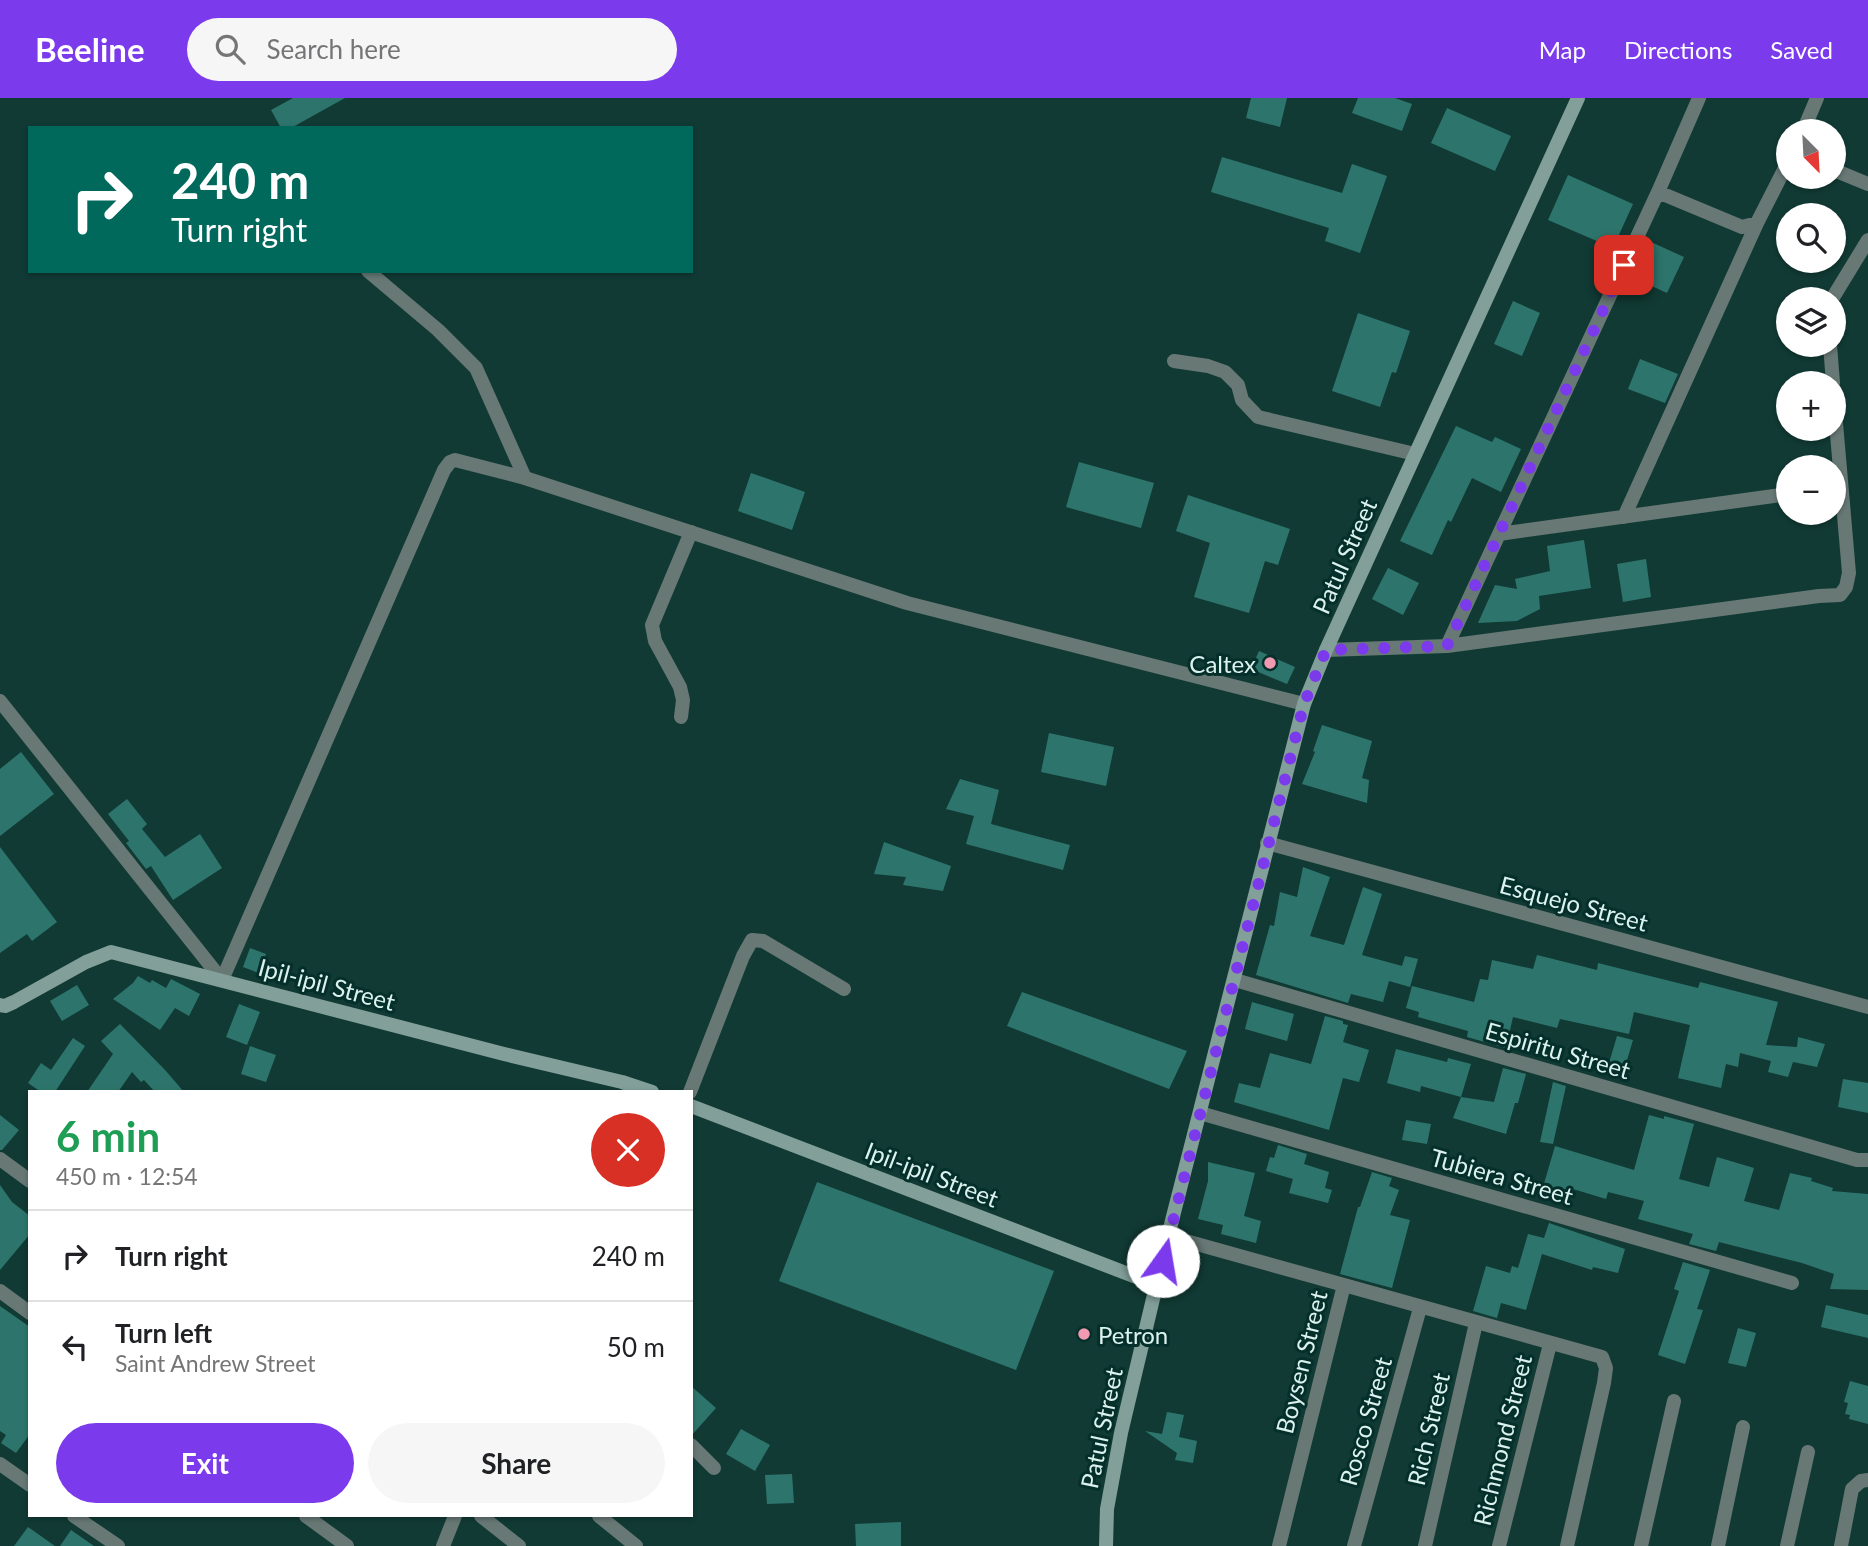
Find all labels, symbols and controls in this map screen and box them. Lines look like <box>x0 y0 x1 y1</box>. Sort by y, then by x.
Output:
search box <box>187 18 677 81</box>
text: Beeline <box>35 29 145 69</box>
icon: search <box>211 30 249 68</box>
text: Search here <box>267 33 401 65</box>
text: Map <box>1539 35 1586 64</box>
text: Directions <box>1624 35 1732 64</box>
text: Saved <box>1770 35 1833 64</box>
north arrow <box>1776 119 1846 189</box>
map controls <box>1776 119 1846 525</box>
text: 240 m <box>171 151 309 209</box>
icon: right <box>56 154 147 245</box>
button: search <box>1776 203 1846 273</box>
text: Turn right <box>171 210 307 249</box>
pin <box>1594 235 1654 295</box>
icon: arrive <box>1605 246 1643 284</box>
button: layers <box>1776 287 1846 357</box>
button: + <box>1776 371 1846 441</box>
button: − <box>1776 455 1846 525</box>
street label: Patul Street <box>1306 494 1382 618</box>
place label: Caltex <box>1189 649 1256 678</box>
marker: Caltex <box>1262 655 1278 671</box>
street label: Esquejo Street <box>1497 869 1652 937</box>
street label: Ipil-ipil Street <box>255 952 399 1016</box>
street label: Espiritu Street <box>1482 1016 1634 1085</box>
text: 6 min <box>56 1111 160 1161</box>
button: close <box>591 1113 665 1187</box>
street label: Ipil-ipil Street <box>861 1135 1003 1213</box>
street label: Tubiera Street <box>1427 1142 1577 1210</box>
text: 450 m · 12:54 <box>56 1162 198 1190</box>
position arrow <box>1126 1224 1200 1298</box>
icon: right <box>56 1237 94 1275</box>
text: Turn right <box>115 1240 228 1272</box>
text: 240 m <box>592 1240 665 1272</box>
street label: Boysen Street <box>1269 1287 1333 1437</box>
text: Turn left <box>115 1317 212 1349</box>
place label: Petron <box>1098 1320 1168 1349</box>
marker: Petron <box>1076 1326 1092 1342</box>
icon: left <box>56 1328 94 1366</box>
text: 50 m <box>607 1331 665 1363</box>
text: Saint Andrew Street <box>115 1349 316 1377</box>
street label: Richmond Street <box>1467 1351 1537 1528</box>
street label: Rosco Street <box>1333 1353 1397 1489</box>
street label: Patul Street <box>1074 1365 1128 1491</box>
street label: Rich Street <box>1401 1369 1455 1488</box>
button: Exit <box>56 1423 354 1503</box>
button: Share <box>368 1423 665 1503</box>

